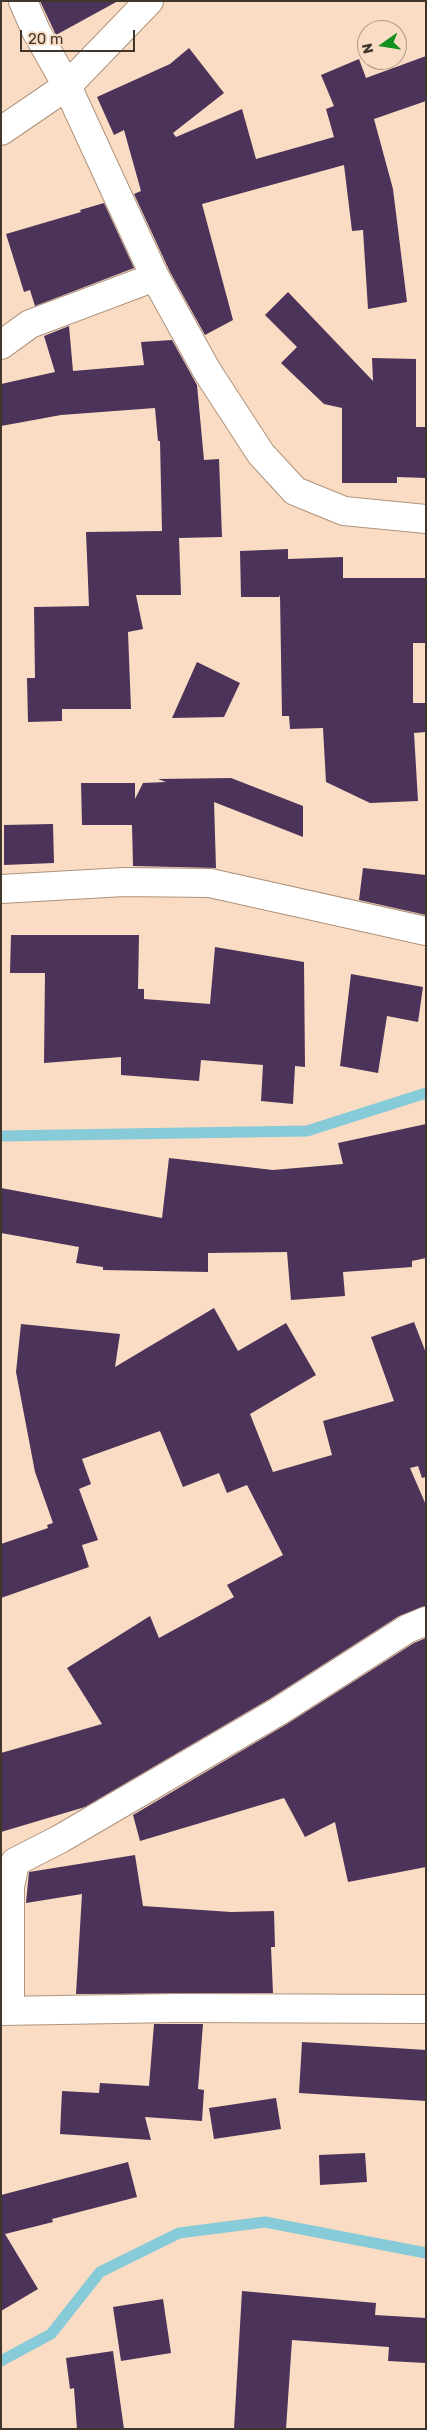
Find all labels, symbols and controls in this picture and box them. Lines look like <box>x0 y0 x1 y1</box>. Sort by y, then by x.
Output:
scale bar <box>22 20 138 52</box>
north arrow <box>357 20 407 70</box>
text: 20 m <box>28 30 63 48</box>
text: N <box>358 41 377 55</box>

